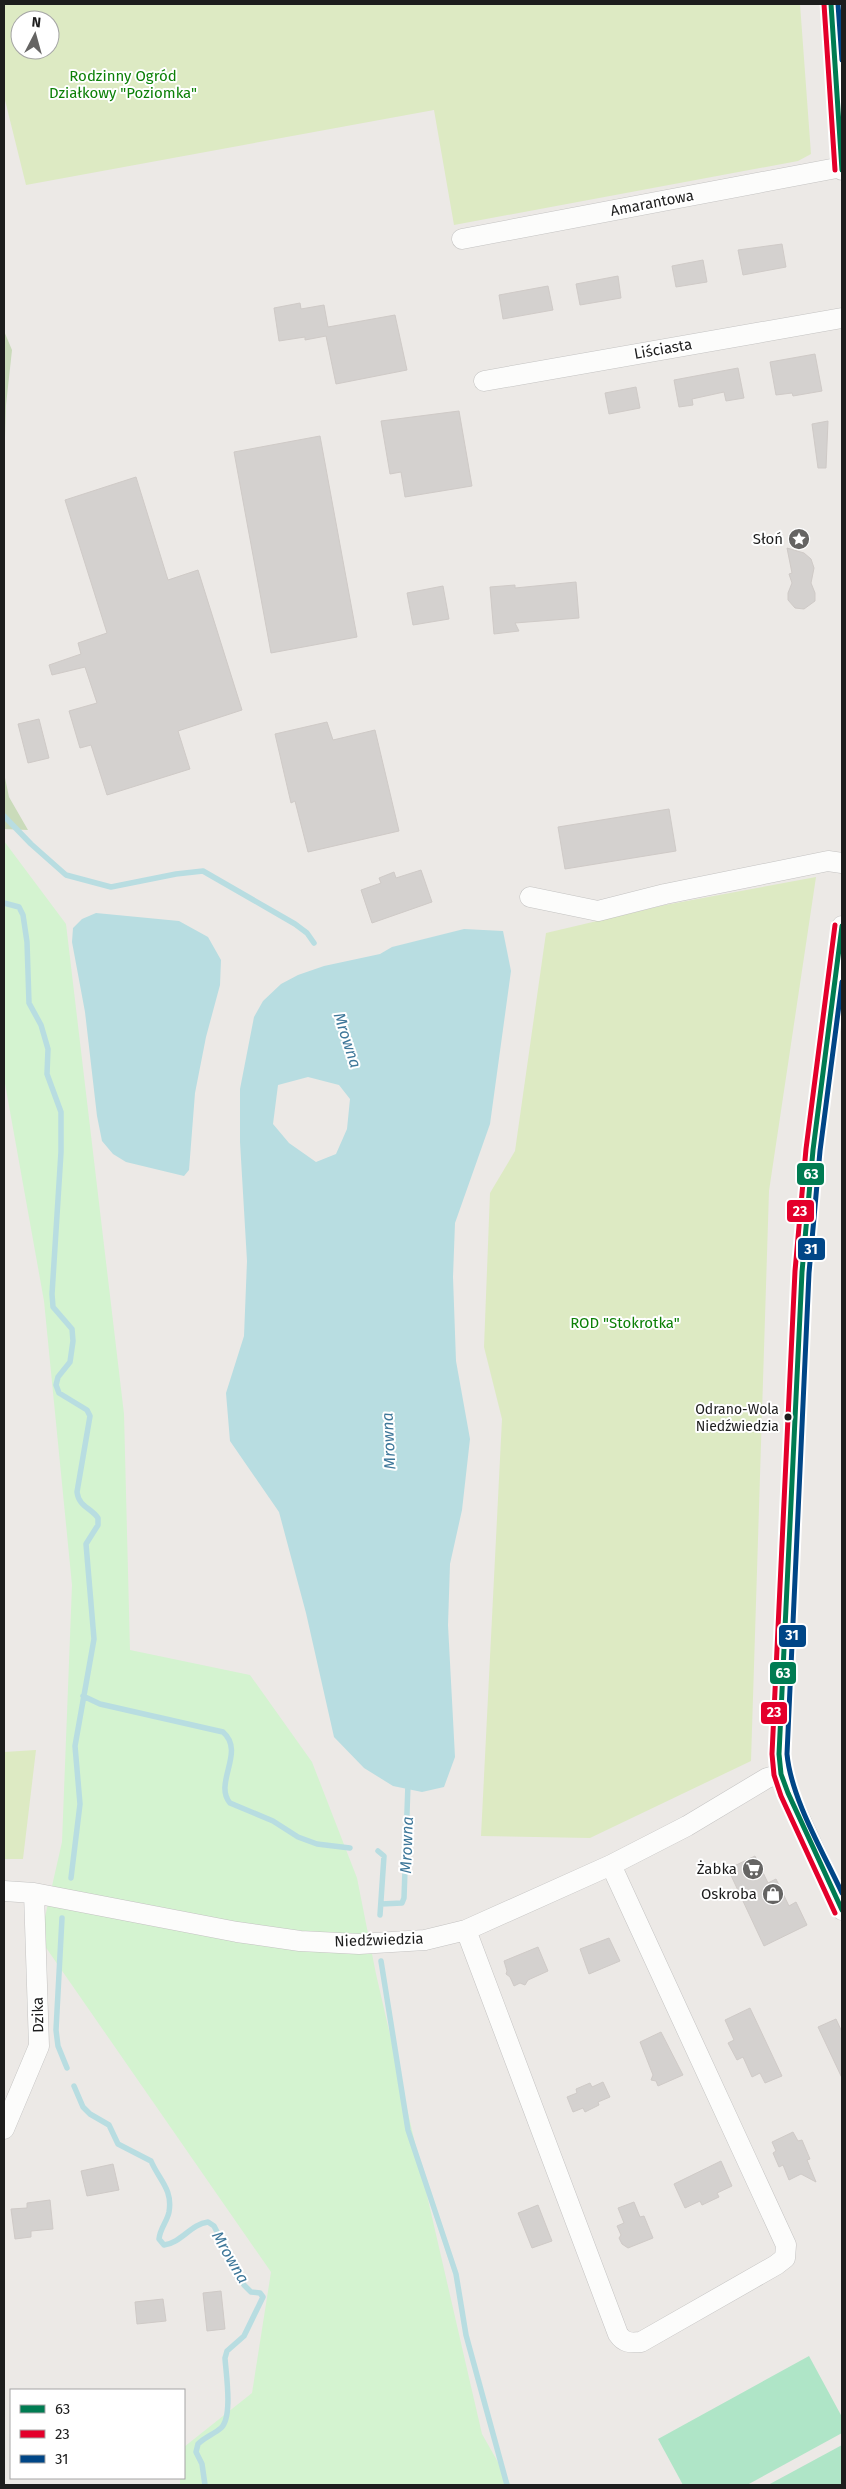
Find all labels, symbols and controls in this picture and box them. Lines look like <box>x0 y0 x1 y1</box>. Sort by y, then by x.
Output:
north arrow <box>10 10 60 60</box>
text: N <box>31 14 42 32</box>
park label: Rodzinny Ogród Działkowy "Poziomka" <box>49 67 197 102</box>
street label: Amarantowa <box>609 186 695 220</box>
street label: Liściasta <box>633 335 693 363</box>
place icon: Słoń <box>787 527 811 551</box>
place label: Słoń <box>753 530 783 548</box>
water label: Mrowna <box>330 1010 365 1070</box>
line badge: 63 <box>796 1162 825 1186</box>
text: 63 <box>803 1166 819 1183</box>
line badge: 23 <box>786 1199 815 1223</box>
text: 23 <box>793 1203 807 1220</box>
line badge: 31 <box>797 1237 826 1261</box>
text: 31 <box>803 1241 818 1258</box>
park label: ROD "Stokrotka" <box>570 1314 680 1332</box>
place label: Odrano-Wola Niedźwiedzia <box>695 1401 779 1435</box>
water label: Mrowna <box>378 1412 399 1470</box>
marker: Odrano-Wola Niedźwiedzia <box>783 1412 793 1422</box>
line badge: 31 <box>778 1624 807 1648</box>
text: 31 <box>784 1627 799 1644</box>
line badge: 63 <box>769 1661 797 1685</box>
text: 63 <box>775 1665 791 1682</box>
line badge: 23 <box>760 1701 788 1725</box>
text: 23 <box>767 1704 781 1721</box>
water label: Mrowna <box>396 1816 417 1874</box>
supermarket icon: Żabka <box>741 1857 765 1881</box>
place label: Żabka <box>697 1860 737 1878</box>
shop icon: Oskroba <box>761 1882 785 1906</box>
place label: Oskroba <box>701 1885 757 1903</box>
street label: Niedźwiedzia <box>334 1929 424 1951</box>
street label: Dzika <box>29 1997 47 2033</box>
water label: Mrowna <box>208 2228 253 2287</box>
legend <box>10 2389 185 2479</box>
text: 63 <box>55 2400 70 2418</box>
text: 23 <box>55 2425 70 2443</box>
text: 31 <box>55 2450 69 2468</box>

